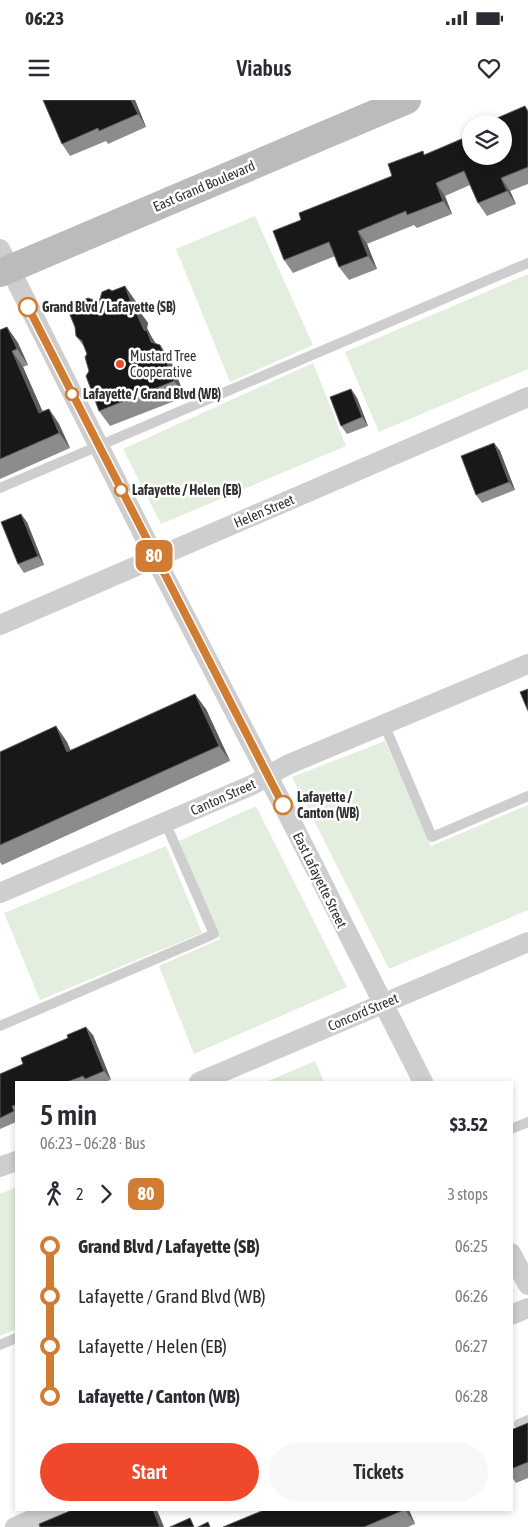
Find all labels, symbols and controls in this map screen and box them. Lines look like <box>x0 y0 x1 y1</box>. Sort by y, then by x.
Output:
text: 06:23 <box>25 7 64 29</box>
icon: menu <box>25 54 53 82</box>
icon: heart <box>475 54 503 82</box>
text: Viabus <box>237 55 291 81</box>
map controls <box>462 115 512 165</box>
button: layers <box>462 115 512 165</box>
street label: East Grand Boulevard <box>151 157 257 215</box>
marker: Grand Blvd / Lafayette (SB) <box>18 297 38 317</box>
place label: Grand Blvd / Lafayette (SB) <box>42 299 176 315</box>
place label: Mustard Tree Cooperative <box>130 348 196 380</box>
marker: Mustard Tree Cooperative <box>114 358 126 370</box>
place label: Lafayette / Grand Blvd (WB) <box>83 386 221 402</box>
marker: Lafayette / Grand Blvd (WB) <box>65 387 79 401</box>
place label: Lafayette / Helen (EB) <box>132 482 242 498</box>
marker: Lafayette / Helen (EB) <box>114 483 128 497</box>
street label: Helen Street <box>231 491 297 531</box>
line badge: 80 <box>132 540 176 572</box>
text: 80 <box>146 545 162 566</box>
street label: Canton Street <box>188 776 258 818</box>
place label: Lafayette / Canton (WB) <box>297 789 359 821</box>
marker: Lafayette / Canton (WB) <box>273 795 293 815</box>
street label: East Lafayette Street <box>290 829 350 931</box>
street label: Concord Street <box>325 990 401 1034</box>
text: 5 min <box>40 1099 97 1131</box>
text: $3.52 <box>450 1113 488 1135</box>
text: 06:23 – 06:28 · Bus <box>40 1134 145 1152</box>
icon: walk <box>40 1180 68 1208</box>
icon: forward <box>92 1180 120 1208</box>
text: 80 <box>138 1183 154 1204</box>
text: 2 <box>76 1185 84 1203</box>
text: 3 stops <box>447 1185 488 1203</box>
text: Grand Blvd / Lafayette (SB) <box>78 1235 260 1257</box>
text: 06:25 <box>455 1237 488 1255</box>
text: Lafayette / Grand Blvd (WB) <box>78 1285 266 1307</box>
text: 06:26 <box>455 1287 488 1305</box>
text: Lafayette / Helen (EB) <box>78 1335 227 1357</box>
text: 06:27 <box>455 1337 488 1355</box>
text: Lafayette / Canton (WB) <box>78 1385 240 1407</box>
text: 06:28 <box>455 1387 488 1405</box>
button: Start <box>40 1443 259 1501</box>
button: Tickets <box>269 1443 488 1501</box>

